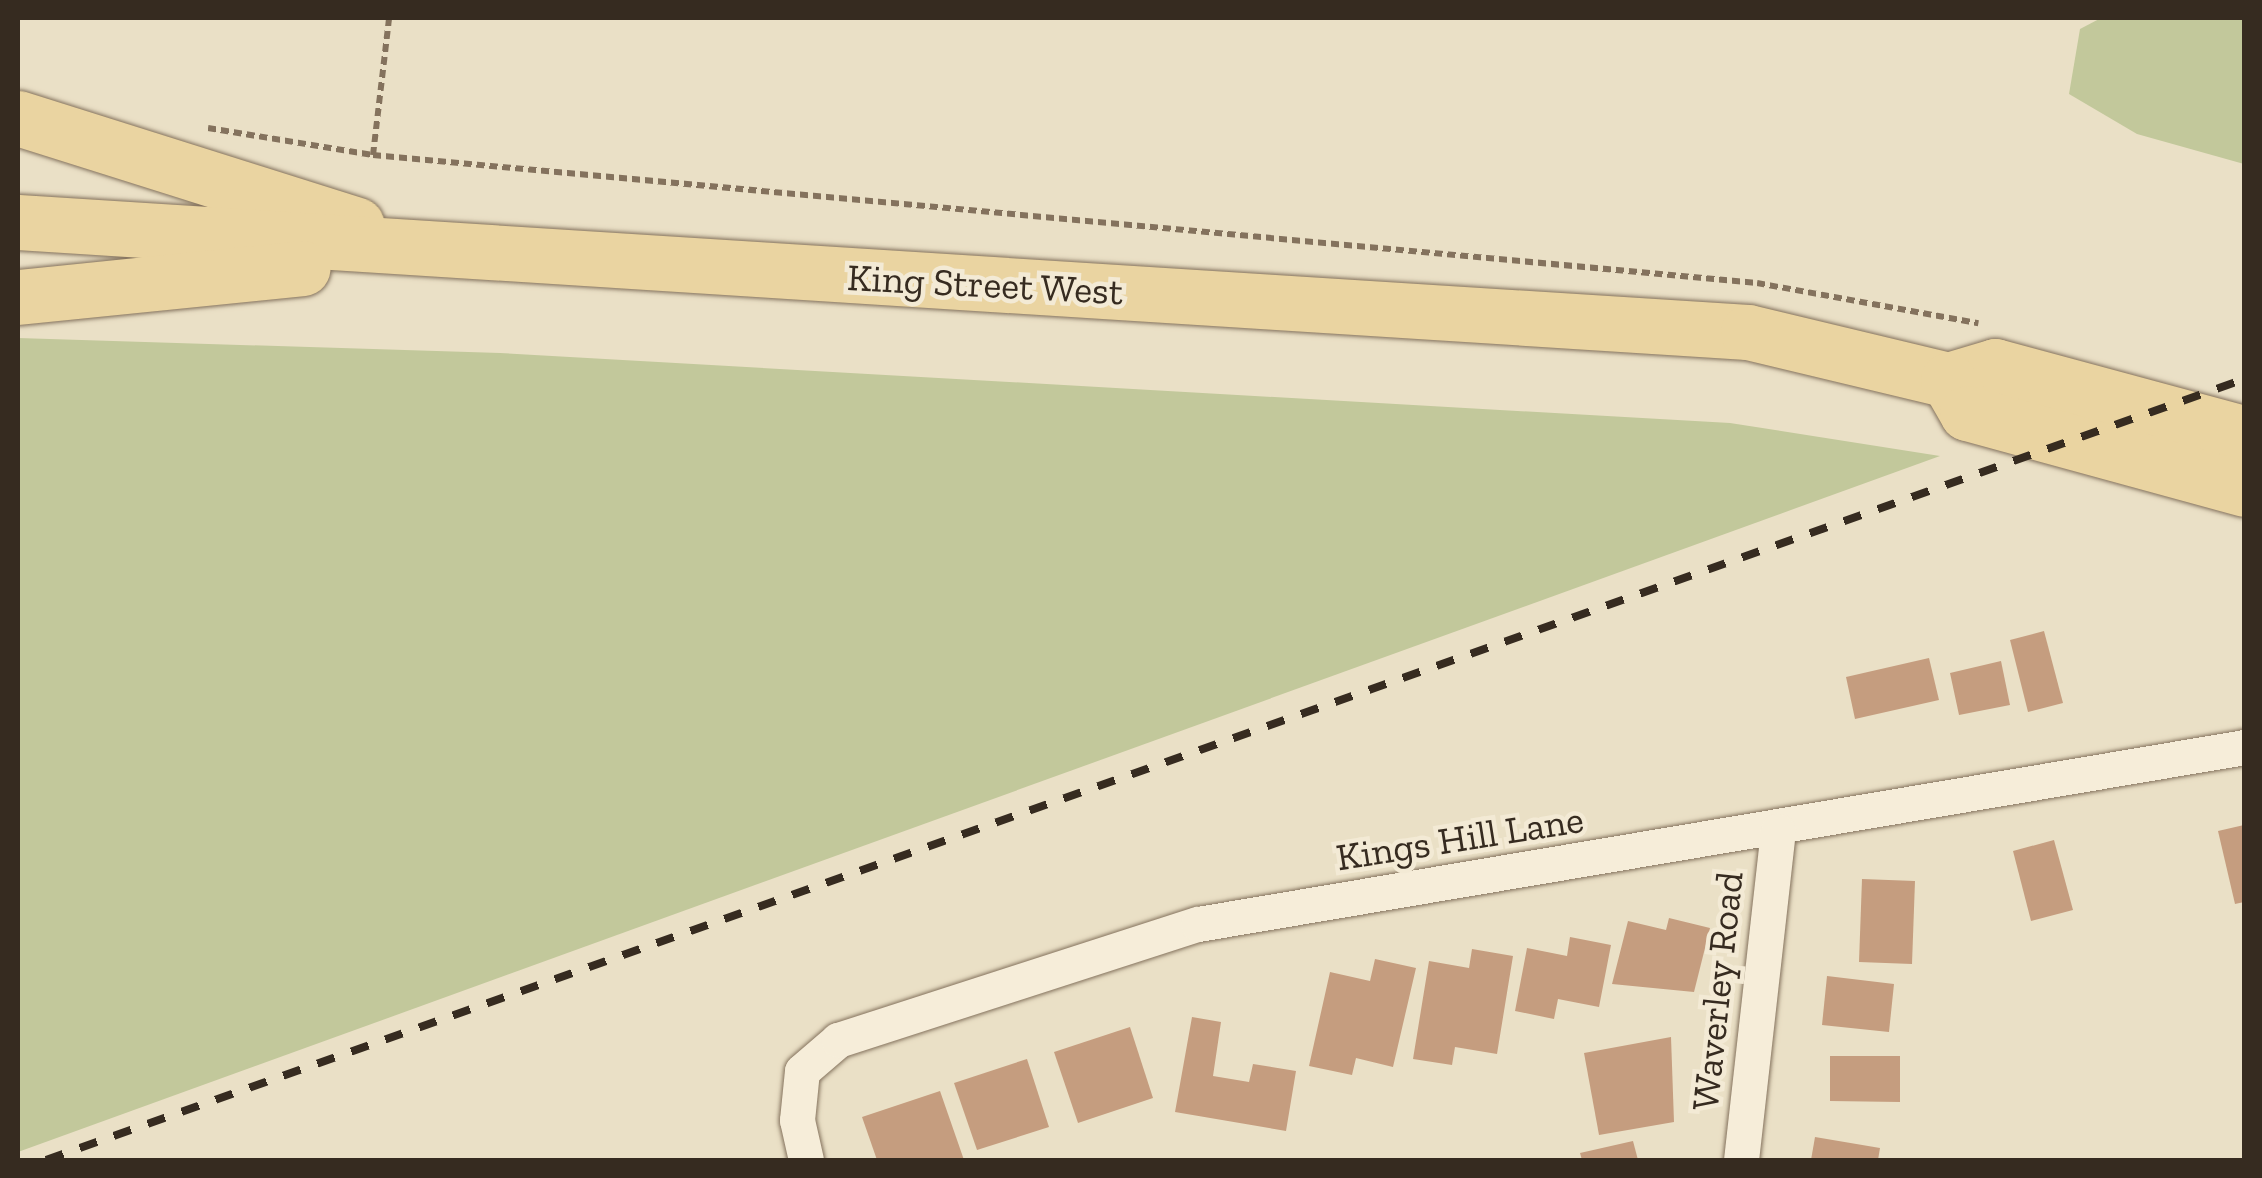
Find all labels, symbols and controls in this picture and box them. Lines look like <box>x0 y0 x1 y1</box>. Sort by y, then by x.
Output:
street label: King Street West <box>845 255 1125 315</box>
street label: Kings Hill Lane <box>1333 797 1587 881</box>
street label: Waverley Road <box>1683 869 1753 1113</box>

